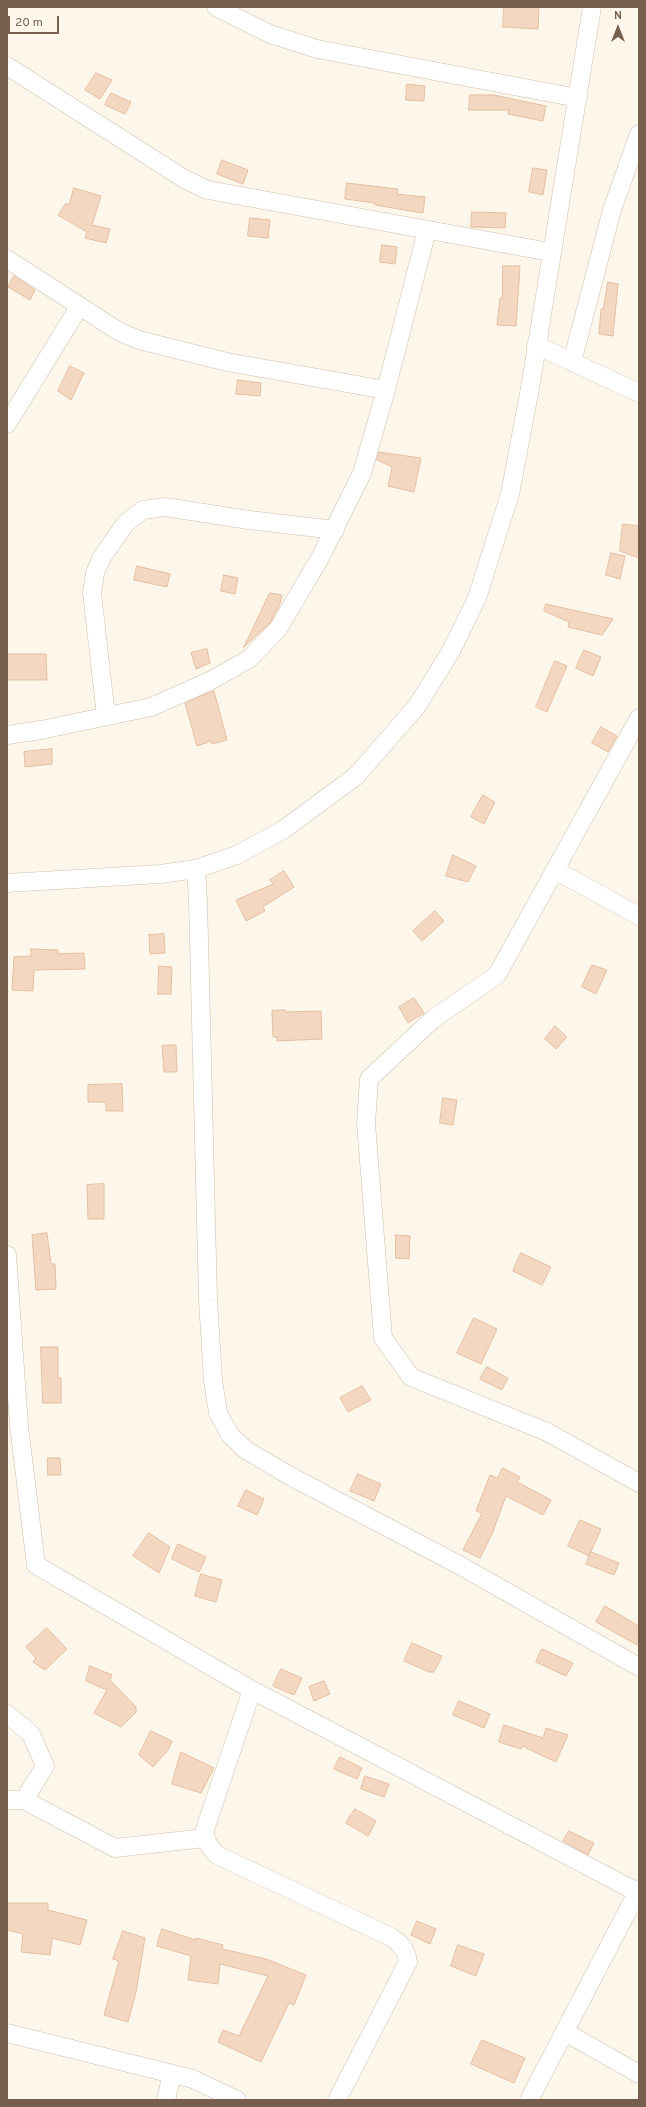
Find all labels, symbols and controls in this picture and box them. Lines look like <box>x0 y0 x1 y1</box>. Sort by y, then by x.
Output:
scale bar <box>10 8 61 34</box>
north arrow <box>598 8 638 48</box>
text: N <box>614 9 622 23</box>
text: 20 m <box>15 15 43 31</box>

